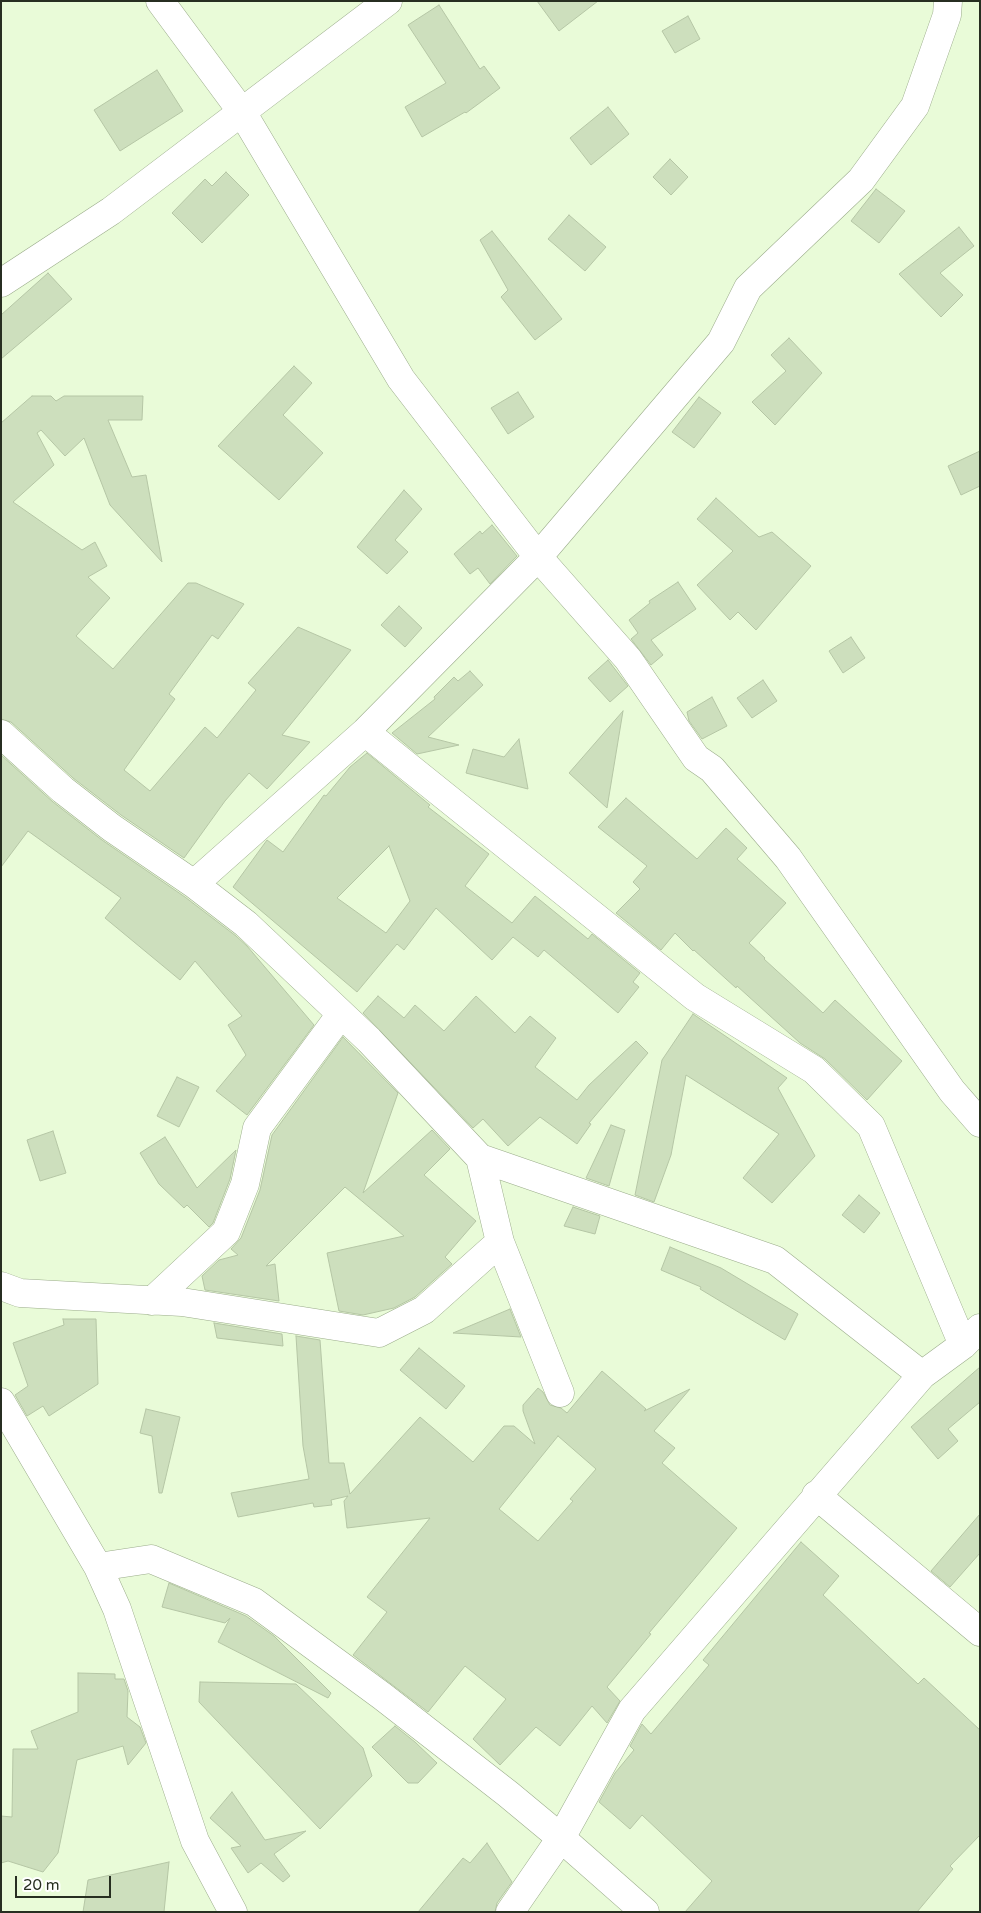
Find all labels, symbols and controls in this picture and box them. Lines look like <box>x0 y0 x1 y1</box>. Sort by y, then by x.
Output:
scale bar <box>18 1866 114 1898</box>
text: 20 m <box>23 1876 60 1894</box>

